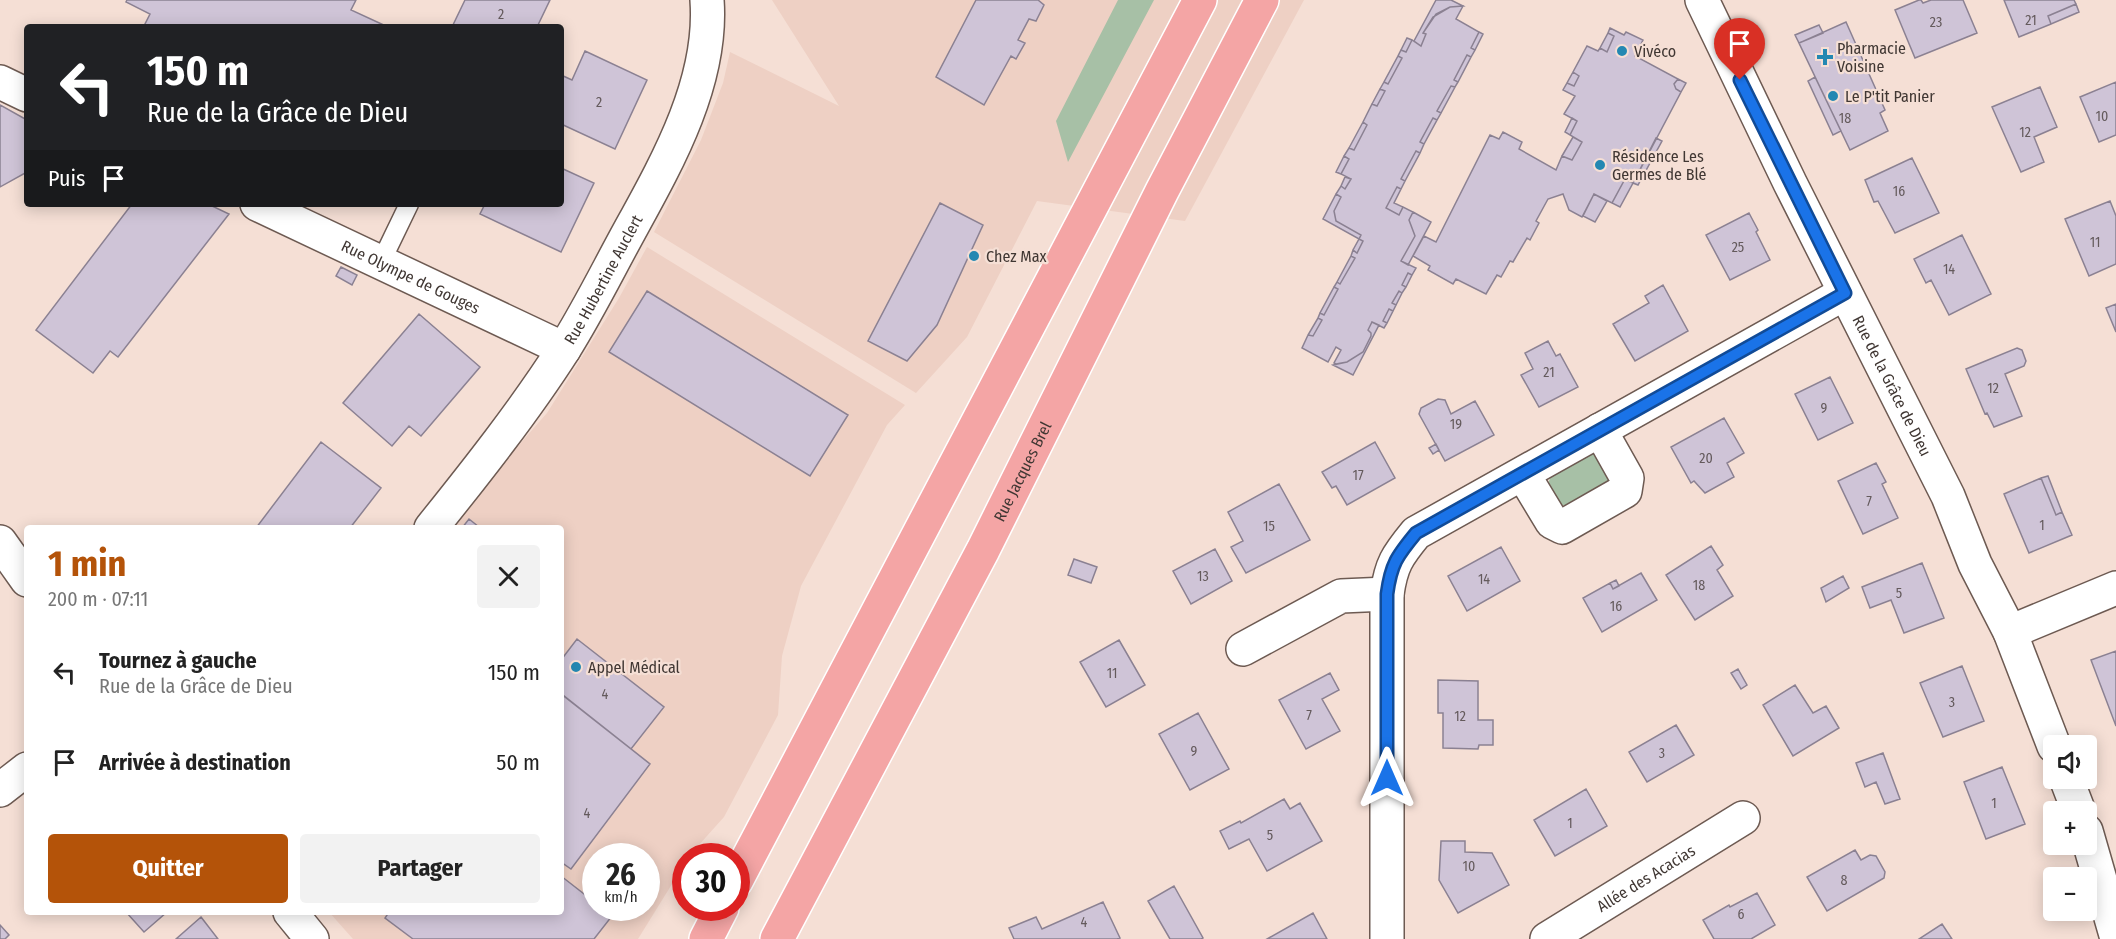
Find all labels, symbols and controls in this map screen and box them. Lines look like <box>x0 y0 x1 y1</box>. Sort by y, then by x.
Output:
house number: 2 <box>498 6 504 23</box>
house number: 21 <box>2025 12 2037 29</box>
house number: 23 <box>1930 14 1942 31</box>
pin <box>1714 18 1765 80</box>
icon: arrive <box>1723 27 1756 60</box>
place label: Pharmacie Voisine <box>1837 39 1906 76</box>
place label: Vivéco <box>1634 42 1676 61</box>
marker: Vivéco <box>1615 44 1629 58</box>
text: 150 m <box>147 46 249 96</box>
icon: left <box>48 48 126 126</box>
marker: Pharmacie Voisine <box>1818 50 1832 64</box>
place label: Le P'tit Panier <box>1845 87 1935 106</box>
marker: Le P'tit Panier <box>1826 89 1840 103</box>
house number: 2 <box>596 94 602 111</box>
text: Rue de la Grâce de Dieu <box>147 97 408 129</box>
house number: 10 <box>2096 108 2108 125</box>
house number: 18 <box>1839 110 1851 127</box>
house number: 12 <box>2019 124 2031 141</box>
place label: Résidence Les Germes de Blé <box>1612 147 1707 184</box>
marker: Résidence Les Germes de Blé <box>1593 158 1607 172</box>
icon: arrive <box>97 162 130 195</box>
text: Puis <box>48 165 85 192</box>
house number: 16 <box>1893 183 1905 200</box>
street label: Rue Hubertine Auclert <box>560 211 646 348</box>
house number: 11 <box>2090 234 2100 251</box>
street label: Rue Olympe de Gouges <box>338 236 483 317</box>
house number: 25 <box>1732 239 1744 256</box>
place label: Chez Max <box>986 247 1047 266</box>
marker: Chez Max <box>967 249 981 263</box>
house number: 14 <box>1943 261 1955 278</box>
street label: Rue de la Grâce de Dieu <box>1849 312 1936 459</box>
house number: 21 <box>1543 364 1555 381</box>
house number: 12 <box>1987 380 1999 397</box>
house number: 9 <box>1821 400 1828 417</box>
house number: 19 <box>1450 416 1462 433</box>
street label: Rue Jacques Brel <box>989 418 1055 524</box>
house number: 20 <box>1699 450 1713 467</box>
house number: 17 <box>1352 467 1364 484</box>
house number: 7 <box>1866 493 1872 510</box>
house number: 1 <box>2039 517 2045 534</box>
house number: 15 <box>1263 518 1275 535</box>
text: 1 min <box>48 542 126 586</box>
button: close <box>477 545 540 608</box>
house number: 13 <box>1197 568 1209 585</box>
house number: 14 <box>1478 571 1490 588</box>
house number: 18 <box>1693 577 1705 594</box>
house number: 5 <box>1896 585 1902 602</box>
text: 200 m · 07:11 <box>48 587 148 611</box>
house number: 16 <box>1610 598 1622 615</box>
text: Tournez à gauche <box>99 647 257 674</box>
icon: left <box>48 656 81 689</box>
place label: Appel Médical <box>588 658 680 677</box>
text: 150 m <box>488 659 540 686</box>
marker: Appel Médical <box>569 660 583 674</box>
house number: 11 <box>1107 665 1117 682</box>
text: Rue de la Grâce de Dieu <box>99 674 293 698</box>
house number: 4 <box>602 686 609 703</box>
house number: 3 <box>1949 694 1955 711</box>
house number: 7 <box>1306 707 1312 724</box>
house number: 12 <box>1454 708 1466 725</box>
map controls <box>2043 735 2097 921</box>
button: sound <box>2043 735 2097 789</box>
house number: 9 <box>1191 743 1198 760</box>
house number: 3 <box>1659 745 1665 762</box>
icon: arrive <box>48 746 81 779</box>
position arrow <box>1355 746 1419 810</box>
text: Arrivée à destination <box>99 749 291 776</box>
text: 50 m <box>496 749 540 776</box>
house number: 1 <box>1991 795 1997 812</box>
button: + <box>2043 801 2097 855</box>
house number: 4 <box>584 805 591 822</box>
house number: 1 <box>1567 815 1573 832</box>
house number: 5 <box>1267 827 1273 844</box>
button: Quitter <box>48 834 288 903</box>
button: Partager <box>300 834 540 903</box>
street label: Allée des Acacias <box>1593 840 1698 916</box>
speed limit sign: 30 <box>672 843 750 921</box>
text: 26 <box>606 857 636 893</box>
house number: 10 <box>1463 858 1475 875</box>
button: − <box>2043 867 2097 921</box>
house number: 8 <box>1841 872 1848 889</box>
text: km/h <box>604 888 638 906</box>
house number: 6 <box>1738 906 1745 923</box>
house number: 4 <box>1081 914 1088 931</box>

